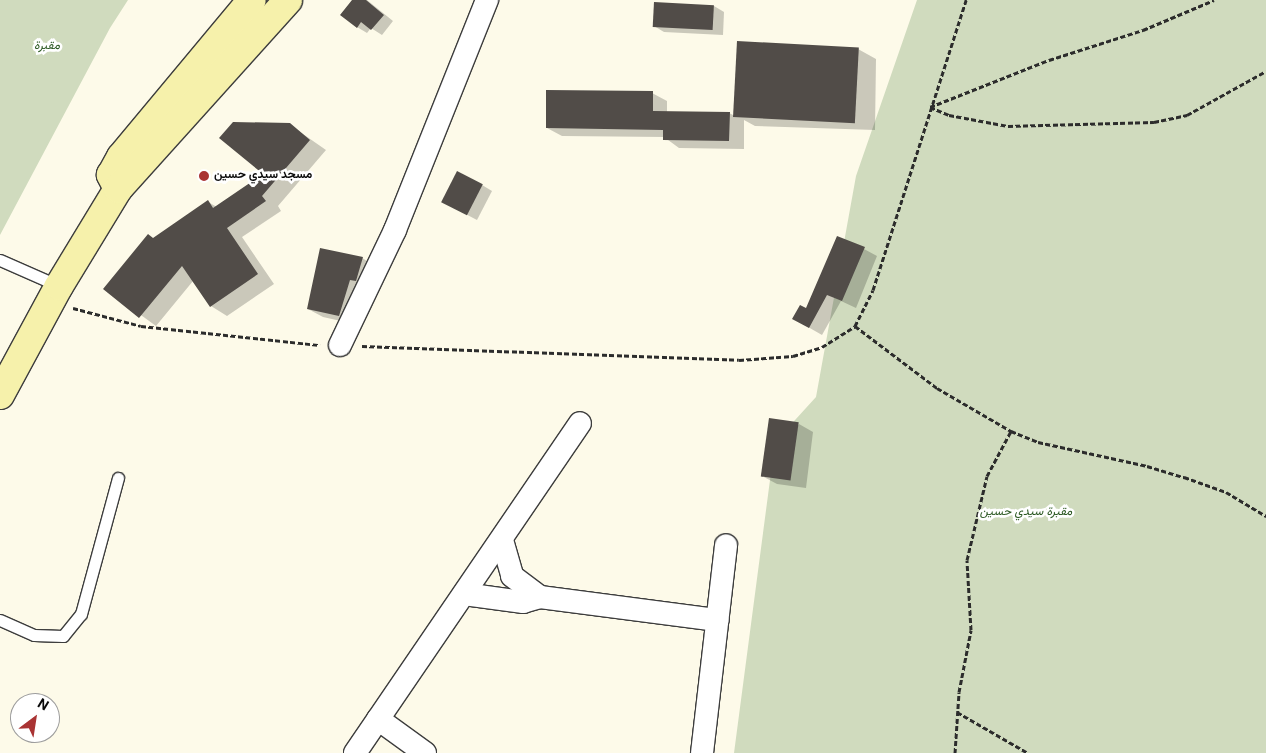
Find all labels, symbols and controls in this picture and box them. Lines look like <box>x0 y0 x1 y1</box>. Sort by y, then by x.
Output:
park label: مقبرة <box>34 40 60 54</box>
place label: مسجد سيدي حسين <box>214 169 312 183</box>
marker: مسجد سيدي حسين <box>198 170 210 182</box>
park label: مقبرة سيدي حسين <box>980 506 1072 520</box>
north arrow <box>10 693 60 743</box>
text: N <box>32 694 52 718</box>

